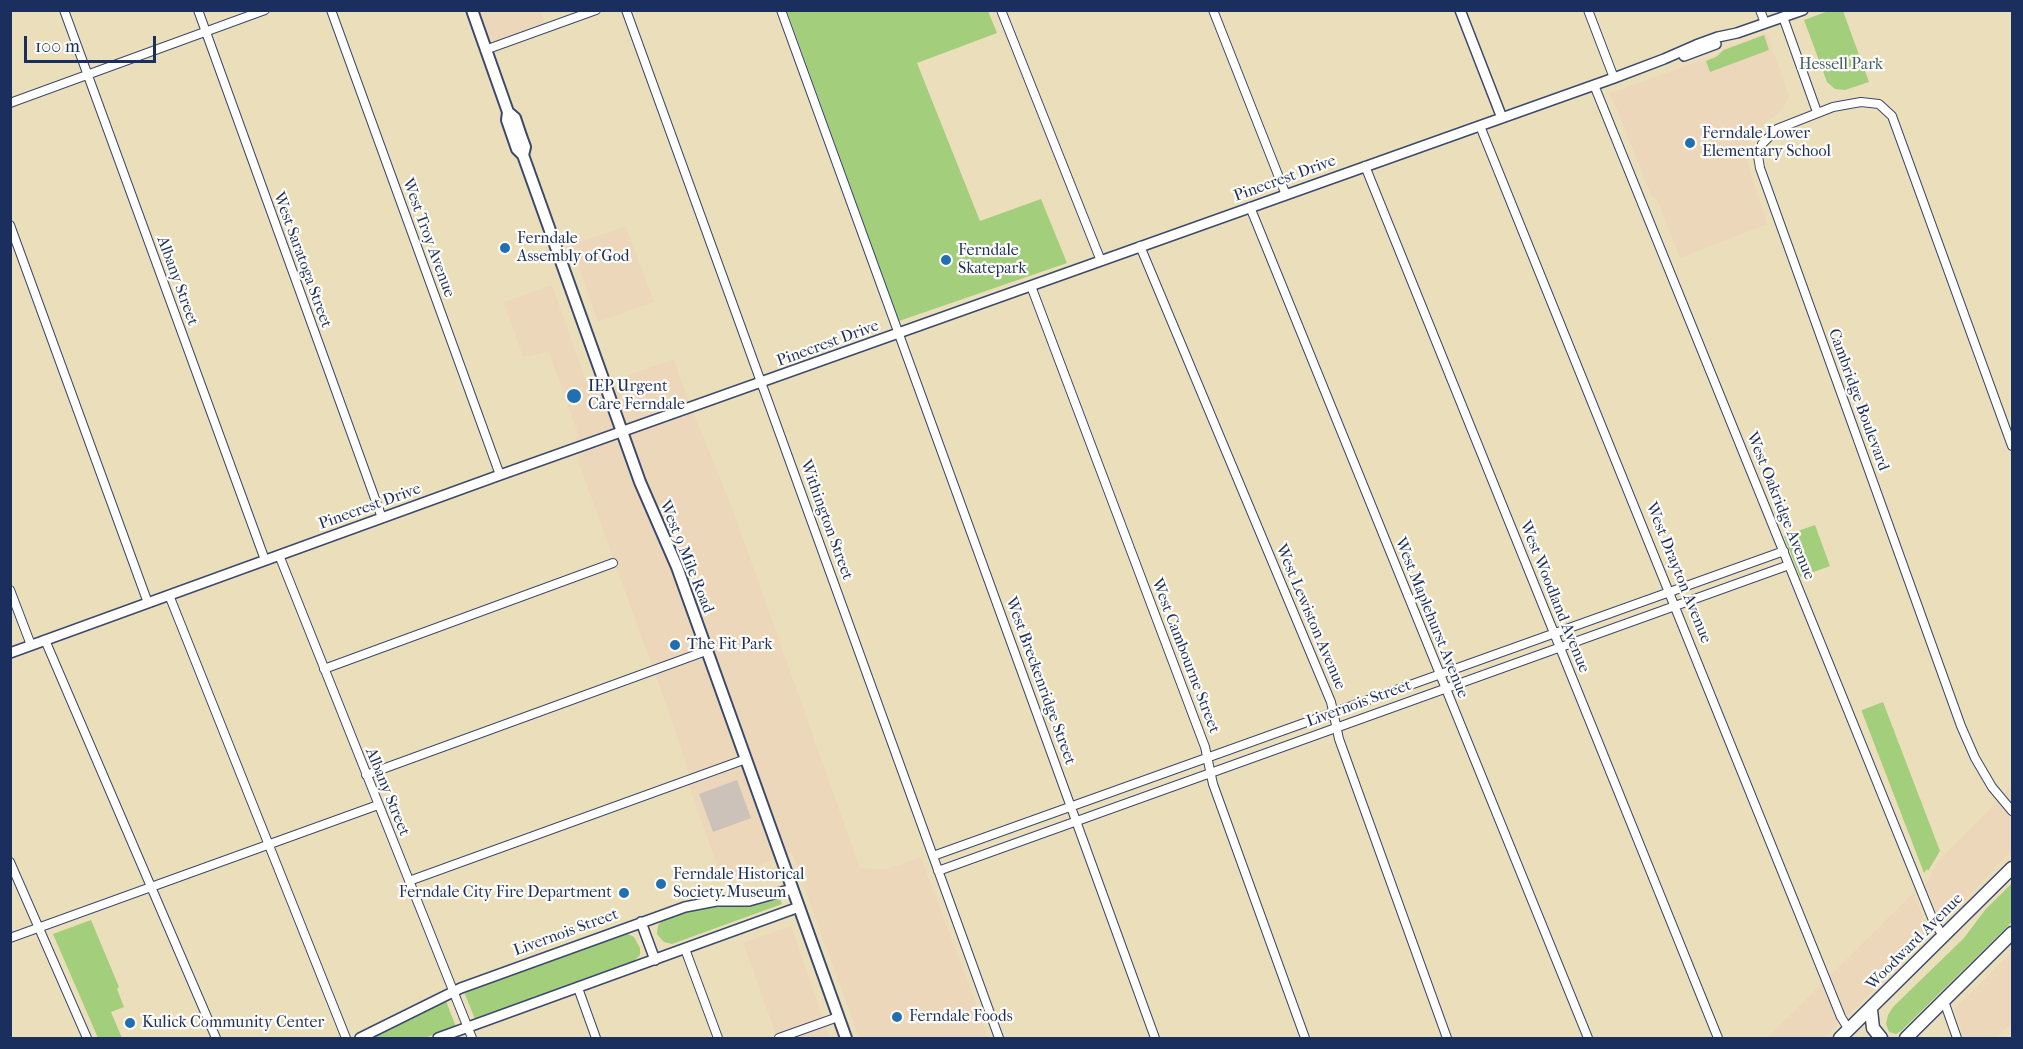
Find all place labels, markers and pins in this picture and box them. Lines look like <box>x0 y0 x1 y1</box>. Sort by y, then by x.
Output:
place label: Ferndale Lower Elementary School <box>1702 124 1831 162</box>
marker: Ferndale Lower Elementary School <box>1683 136 1697 150</box>
place label: Ferndale Assembly of God <box>517 229 629 267</box>
marker: Ferndale Assembly of God <box>498 241 512 255</box>
place label: Ferndale Skatepark <box>958 241 1026 279</box>
marker: Ferndale Skatepark <box>939 253 953 267</box>
place label: IEP Urgent Care Ferndale <box>588 377 685 415</box>
marker: IEP Urgent Care Ferndale <box>565 387 583 405</box>
place label: The Fit Park <box>687 635 773 655</box>
marker: The Fit Park <box>668 638 682 652</box>
place label: Ferndale Historical Society Museum <box>673 865 805 903</box>
marker: Ferndale Historical Society Museum <box>654 877 668 891</box>
place label: Ferndale City Fire Department <box>399 883 612 903</box>
marker: Ferndale City Fire Department <box>617 886 631 900</box>
place label: Ferndale Foods <box>909 1007 1013 1027</box>
marker: Ferndale Foods <box>890 1010 904 1024</box>
place label: Kulick Community Center <box>142 1013 324 1033</box>
marker: Kulick Community Center <box>123 1016 137 1030</box>

